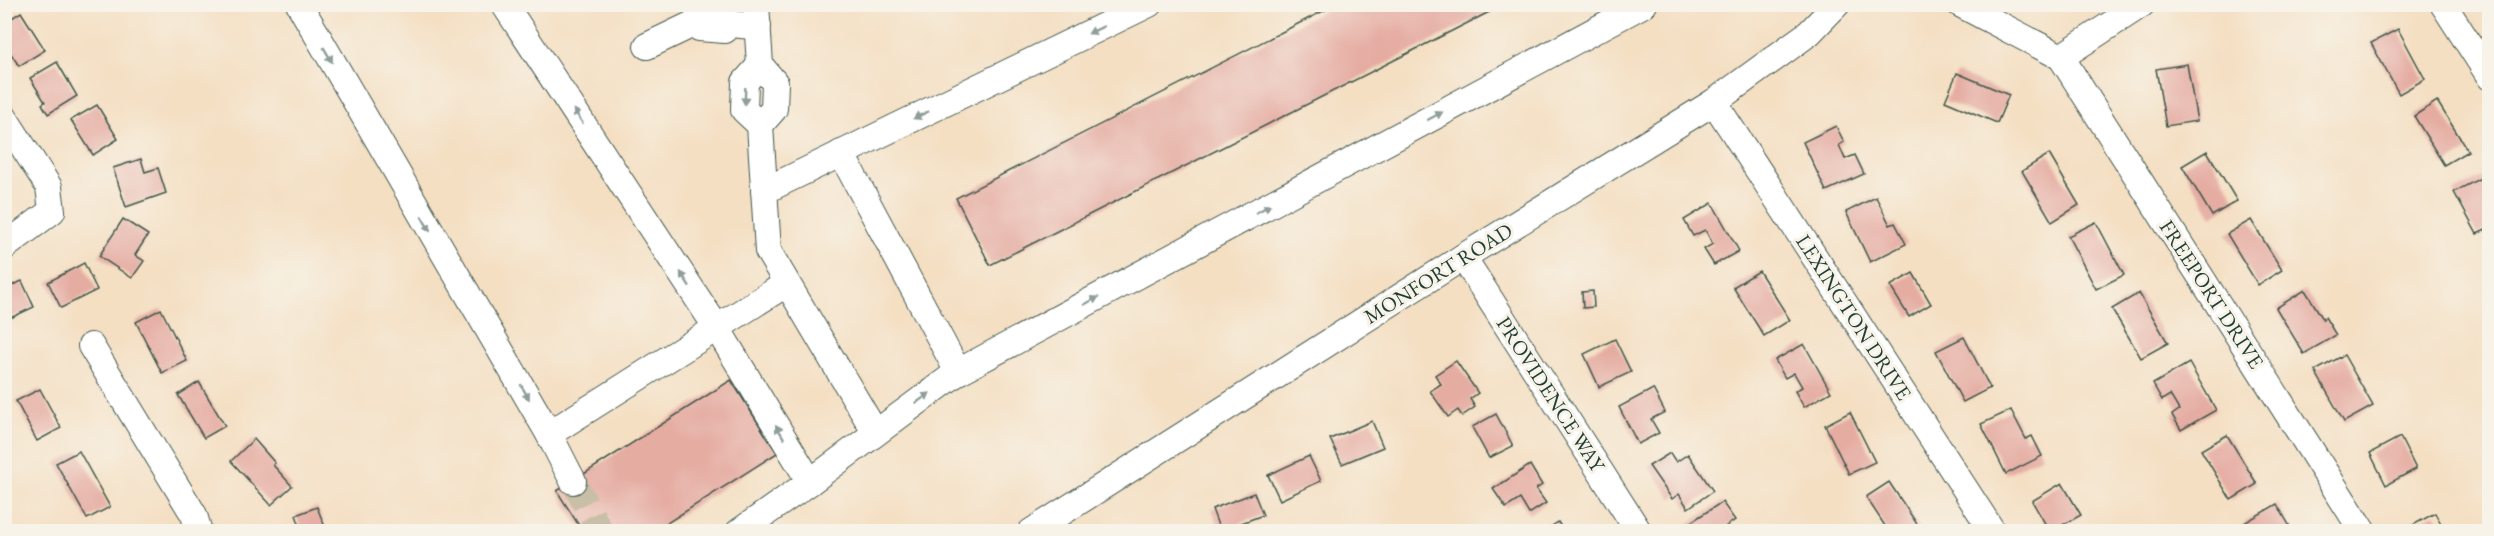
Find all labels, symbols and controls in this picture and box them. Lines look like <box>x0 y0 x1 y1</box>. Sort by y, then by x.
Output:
one-way arrow <box>1088 25 1105 35</box>
one-way arrow <box>323 47 334 63</box>
one-way arrow <box>740 86 749 105</box>
one-way arrow <box>573 108 584 124</box>
one-way arrow <box>912 110 929 120</box>
one-way arrow <box>1426 112 1444 122</box>
one-way arrow <box>1255 204 1272 214</box>
street label: FREEPORT DRIVE <box>2154 214 2270 374</box>
one-way arrow <box>421 215 431 232</box>
street label: MONFORT ROAD <box>1359 216 1517 330</box>
street label: LEXINGTON DRIVE <box>1790 229 1918 405</box>
one-way arrow <box>680 271 691 287</box>
one-way arrow <box>1083 296 1100 306</box>
street label: PROVIDENCE WAY <box>1491 311 1612 478</box>
one-way arrow <box>519 384 530 400</box>
one-way arrow <box>914 392 930 404</box>
one-way arrow <box>775 424 786 440</box>

